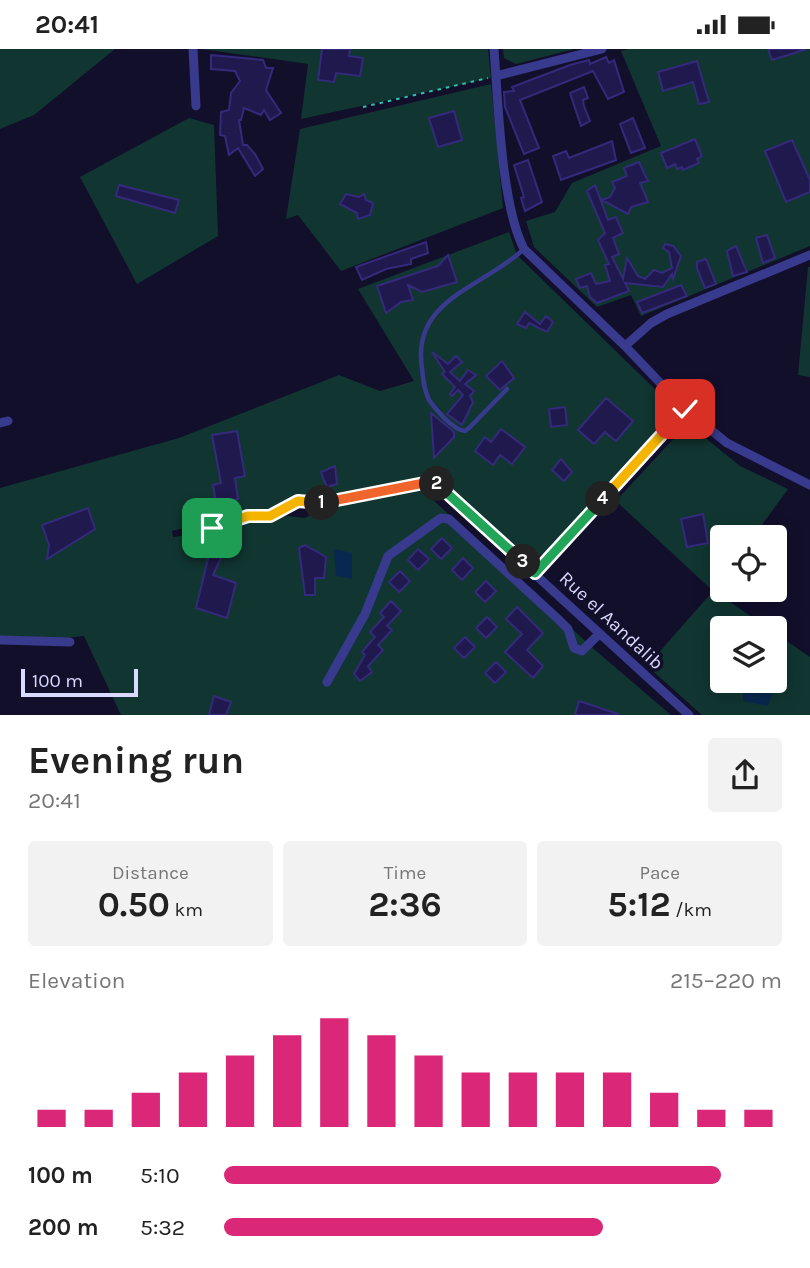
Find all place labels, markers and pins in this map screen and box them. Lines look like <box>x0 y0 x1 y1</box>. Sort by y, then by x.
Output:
pin <box>655 379 715 439</box>
pin: 2 <box>420 467 454 501</box>
pin: 4 <box>586 482 620 517</box>
pin: 1 <box>304 485 340 521</box>
pin <box>182 498 242 558</box>
pin: 3 <box>505 545 540 579</box>

